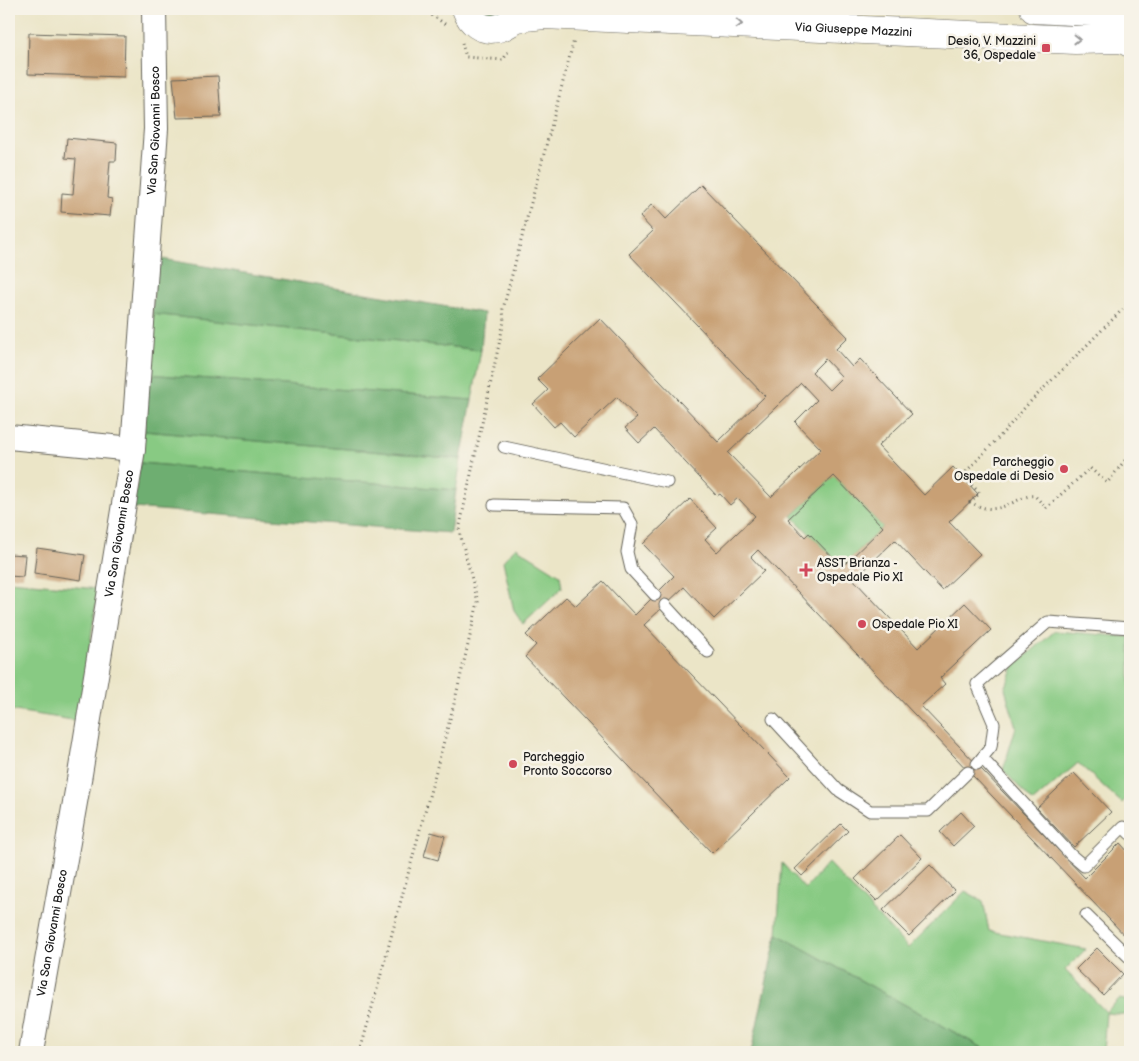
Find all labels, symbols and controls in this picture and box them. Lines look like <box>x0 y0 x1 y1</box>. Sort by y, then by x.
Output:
one-way arrow <box>736 19 744 30</box>
street label: Via Giuseppe Mazzini <box>795 19 913 40</box>
place label: Desio, V. Mazzini 36, Ospedale <box>947 34 1036 63</box>
one-way arrow <box>1073 34 1081 44</box>
marker: Desio, V. Mazzini 36, Ospedale <box>1040 42 1052 54</box>
street label: Via San Giovanni Bosco <box>144 66 164 195</box>
place label: Parcheggio Ospedale di Desio <box>954 455 1054 484</box>
marker: Parcheggio Ospedale di Desio <box>1058 463 1070 475</box>
street label: Via San Giovanni Bosco <box>101 468 137 598</box>
place label: ASST Brianza - Ospedale Pio XI <box>817 556 903 585</box>
marker: ASST Brianza - Ospedale Pio XI <box>799 563 813 577</box>
place label: Ospedale Pio XI <box>872 617 958 632</box>
marker: Ospedale Pio XI <box>856 618 868 630</box>
place label: Parcheggio Pronto Soccorso <box>523 750 612 779</box>
marker: Parcheggio Pronto Soccorso <box>507 758 519 770</box>
street label: Via San Giovanni Bosco <box>33 868 71 998</box>

